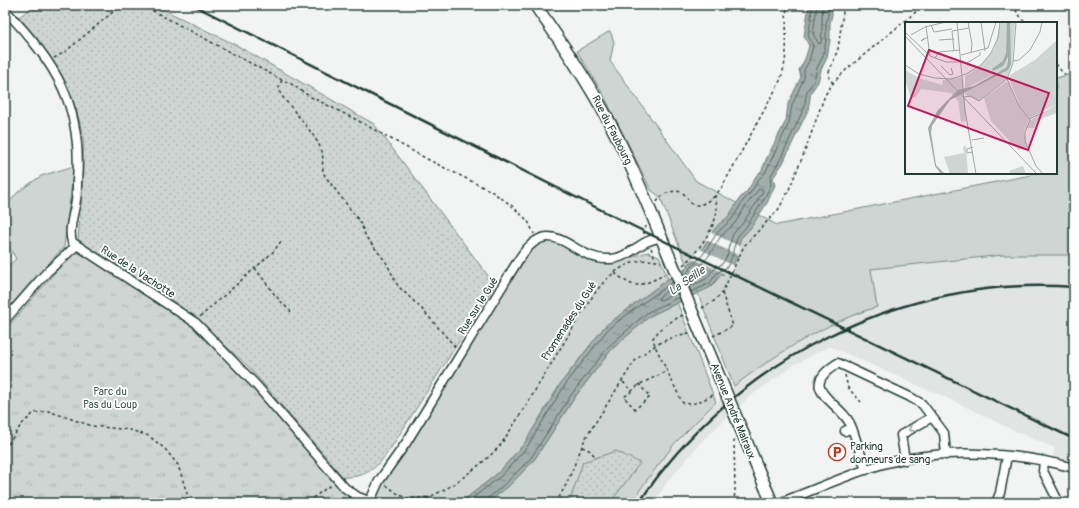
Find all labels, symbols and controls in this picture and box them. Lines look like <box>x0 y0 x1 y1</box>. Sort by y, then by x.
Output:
inset map <box>905 22 1057 174</box>
street label: Rue du Faubourg <box>589 93 635 167</box>
street label: Rue de la Vachotte <box>98 243 178 301</box>
water label: La Seille <box>666 262 709 299</box>
street label: Rue sur le Gué <box>455 275 501 337</box>
street label: Promenades du Gué <box>539 279 599 363</box>
street label: Avenue André Malraux <box>708 361 758 461</box>
park label: Parc du Pas du Loup <box>83 385 137 411</box>
one-way arrow <box>908 425 915 432</box>
place label: Parking donneurs de sang <box>850 440 931 466</box>
parking icon: Parking donneurs de sang <box>827 442 847 462</box>

